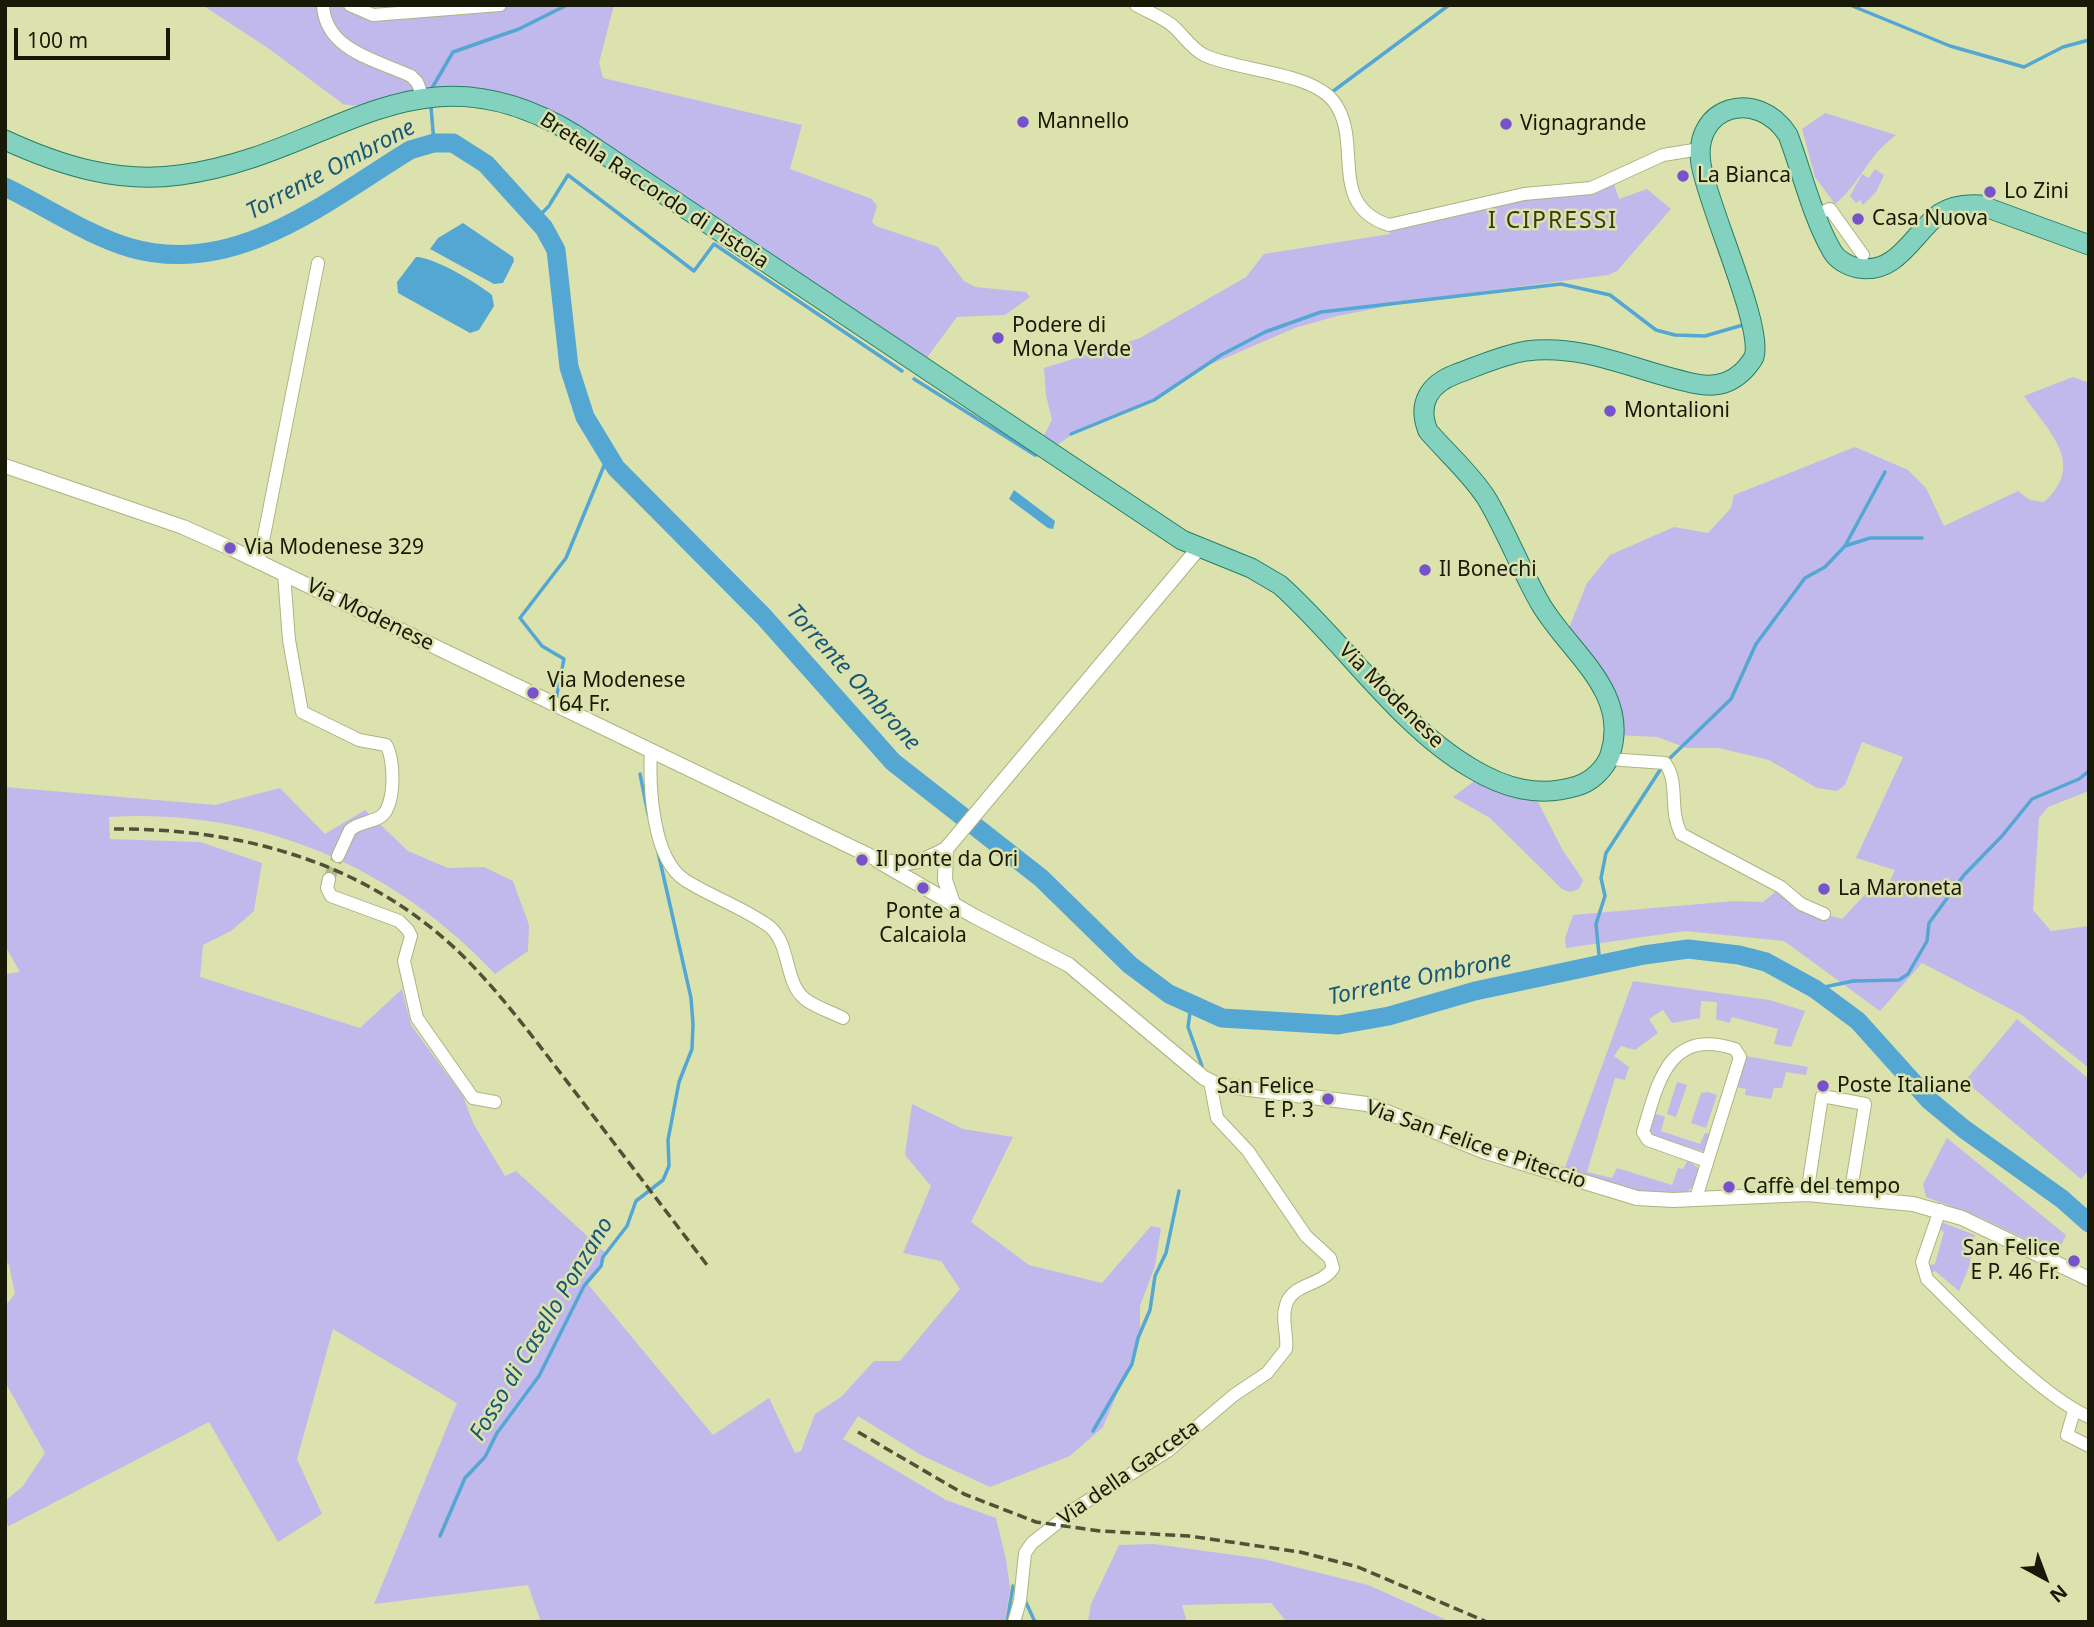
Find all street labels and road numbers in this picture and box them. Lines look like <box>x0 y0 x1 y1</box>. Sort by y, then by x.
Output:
street label: Bretella Raccordo di Pistoia <box>535 108 773 274</box>
street label: Via Modenese <box>302 573 438 657</box>
street label: Via Modenese <box>1333 638 1449 754</box>
street label: Via San Felice e Piteccio <box>1363 1095 1589 1195</box>
street label: Via della Gacceta <box>1054 1415 1204 1531</box>

